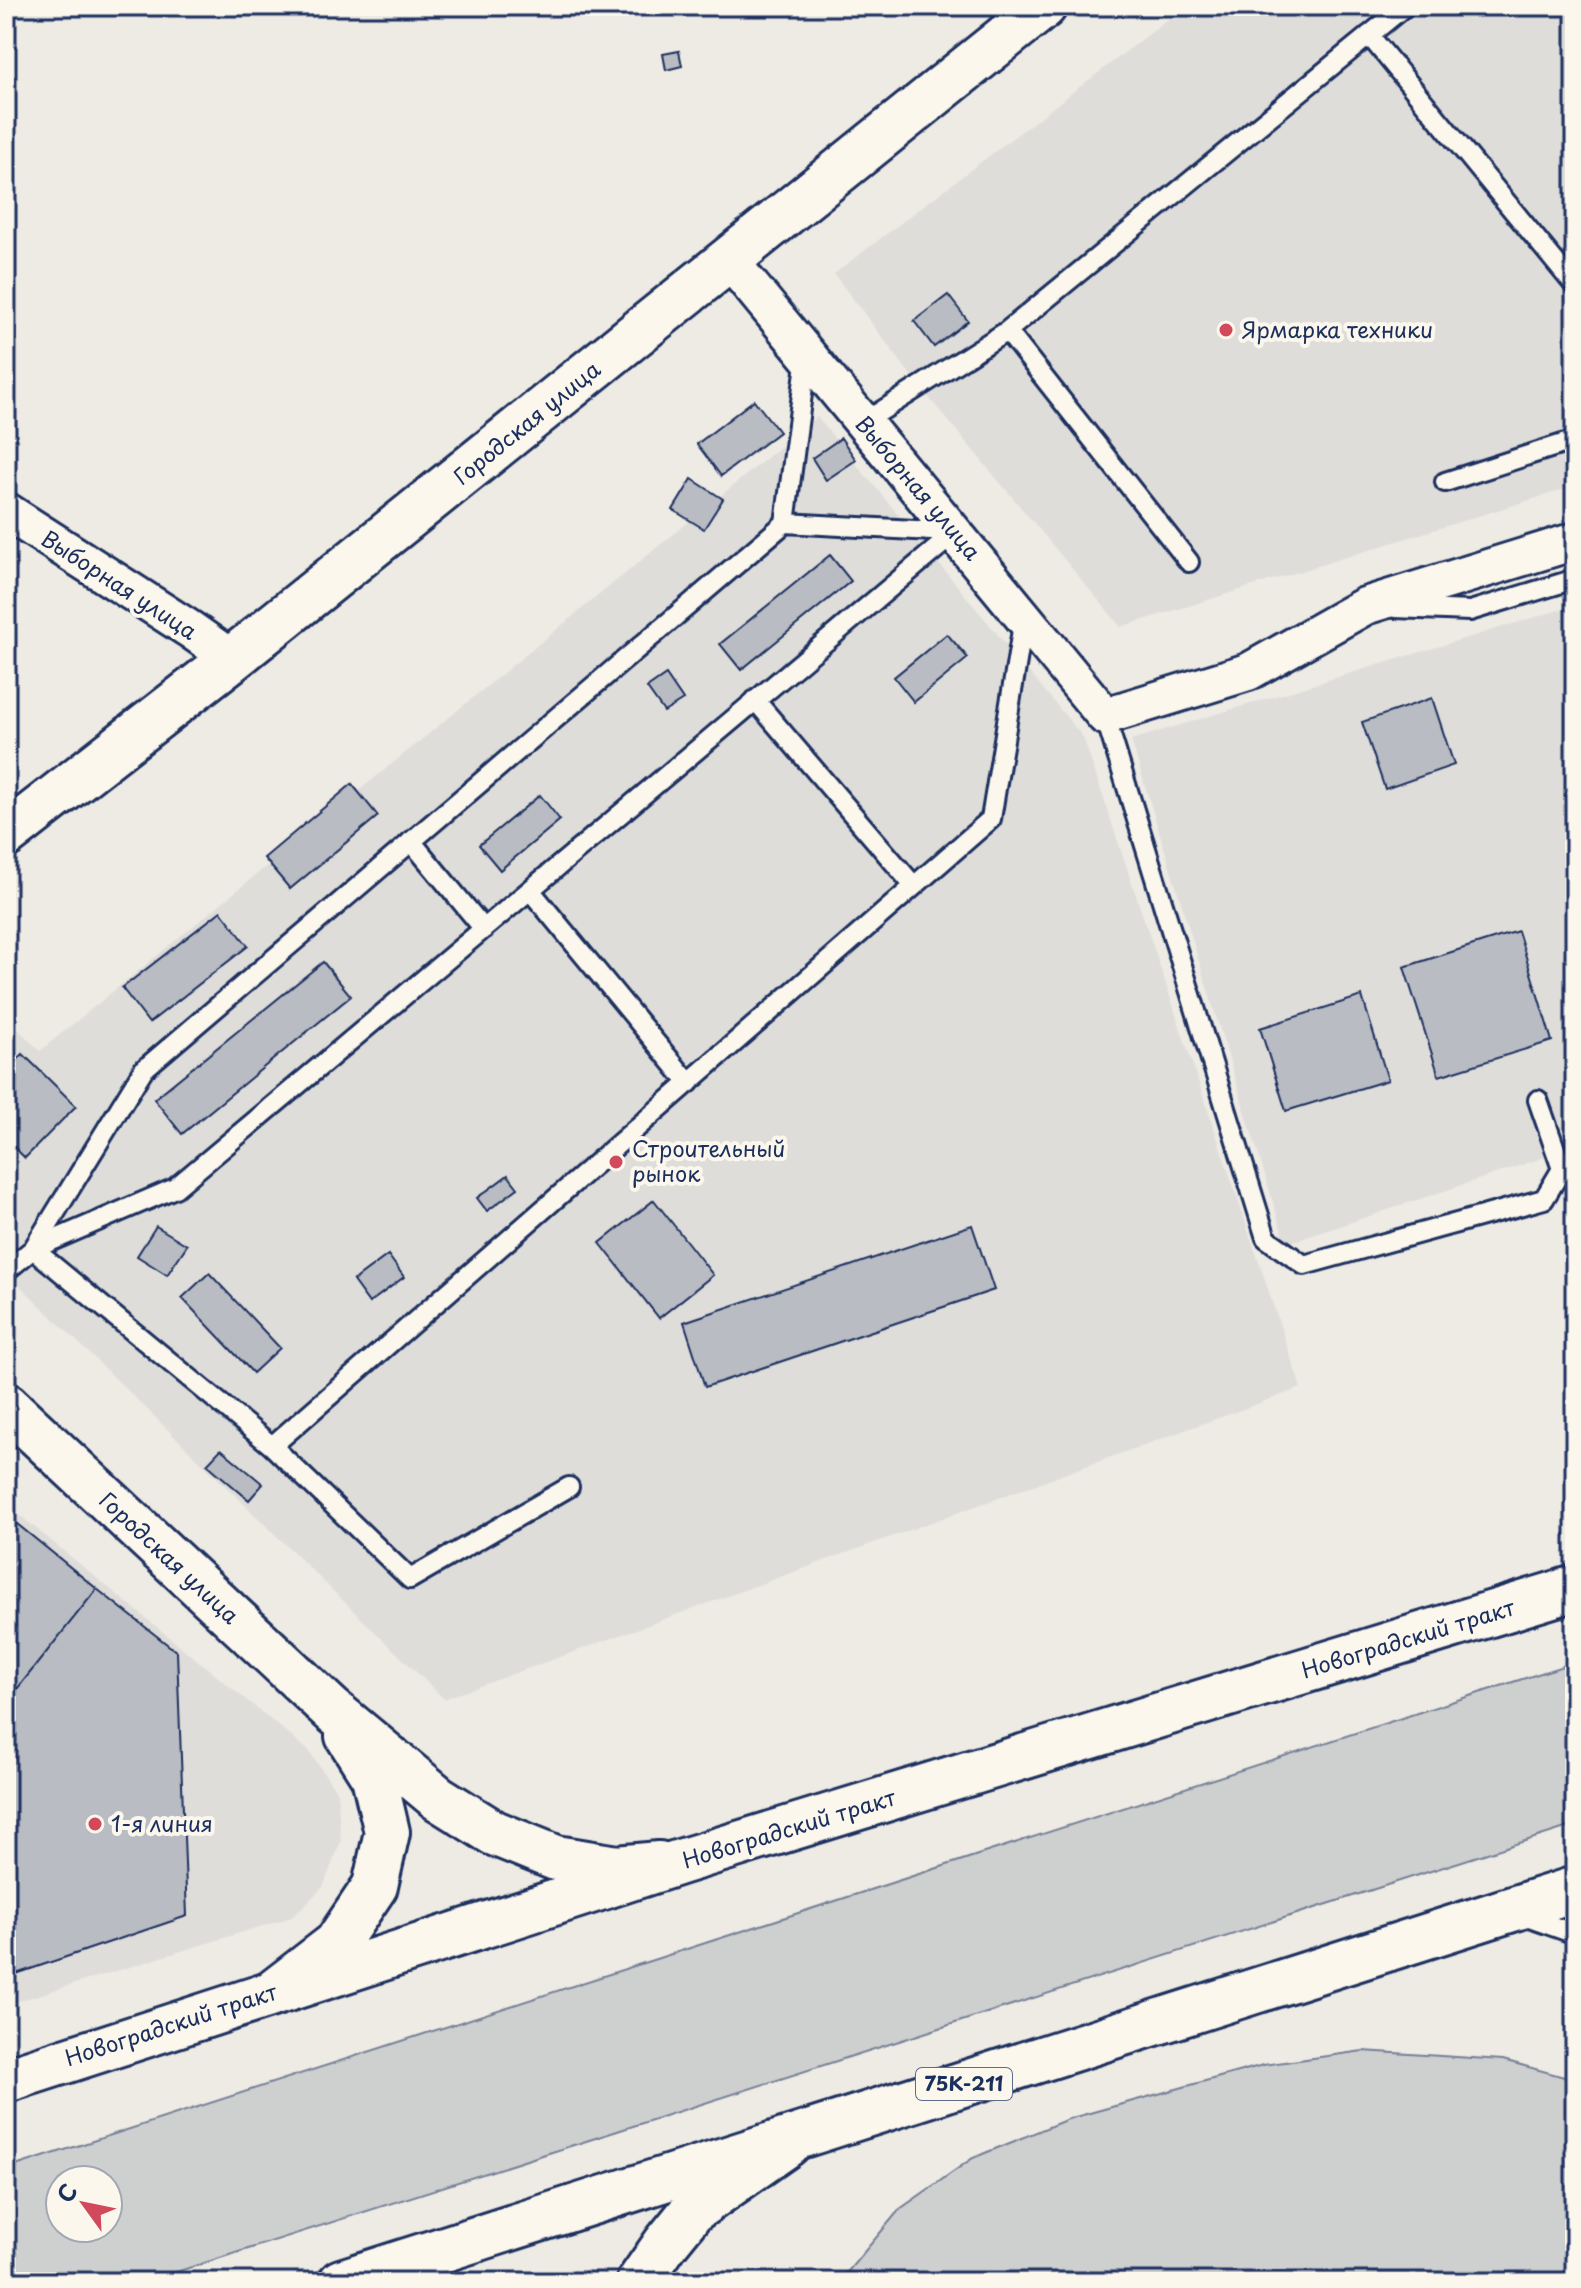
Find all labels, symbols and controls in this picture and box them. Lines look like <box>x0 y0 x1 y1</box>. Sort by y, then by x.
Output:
place label: Ярмарка техники <box>1242 312 1433 345</box>
marker: Ярмарка техники <box>1217 321 1235 339</box>
street label: Городская улица <box>445 352 607 492</box>
street label: Выборная улица <box>849 408 990 567</box>
street label: Выборная улица <box>35 521 204 647</box>
place label: Строительный рынок <box>632 1131 785 1189</box>
marker: Строительный рынок <box>607 1153 625 1171</box>
street label: Городская улица <box>93 1483 248 1631</box>
street label: Новоградский тракт <box>1297 1589 1519 1686</box>
street label: Новоградский тракт <box>678 1779 900 1876</box>
place label: 1-я линия <box>111 1806 213 1839</box>
marker: 1-я линия <box>86 1815 104 1833</box>
street label: Новоградский тракт <box>60 1973 281 2073</box>
road number: 75К-211 <box>916 2068 1012 2100</box>
north arrow <box>44 2164 124 2244</box>
text: С <box>48 2176 84 2208</box>

